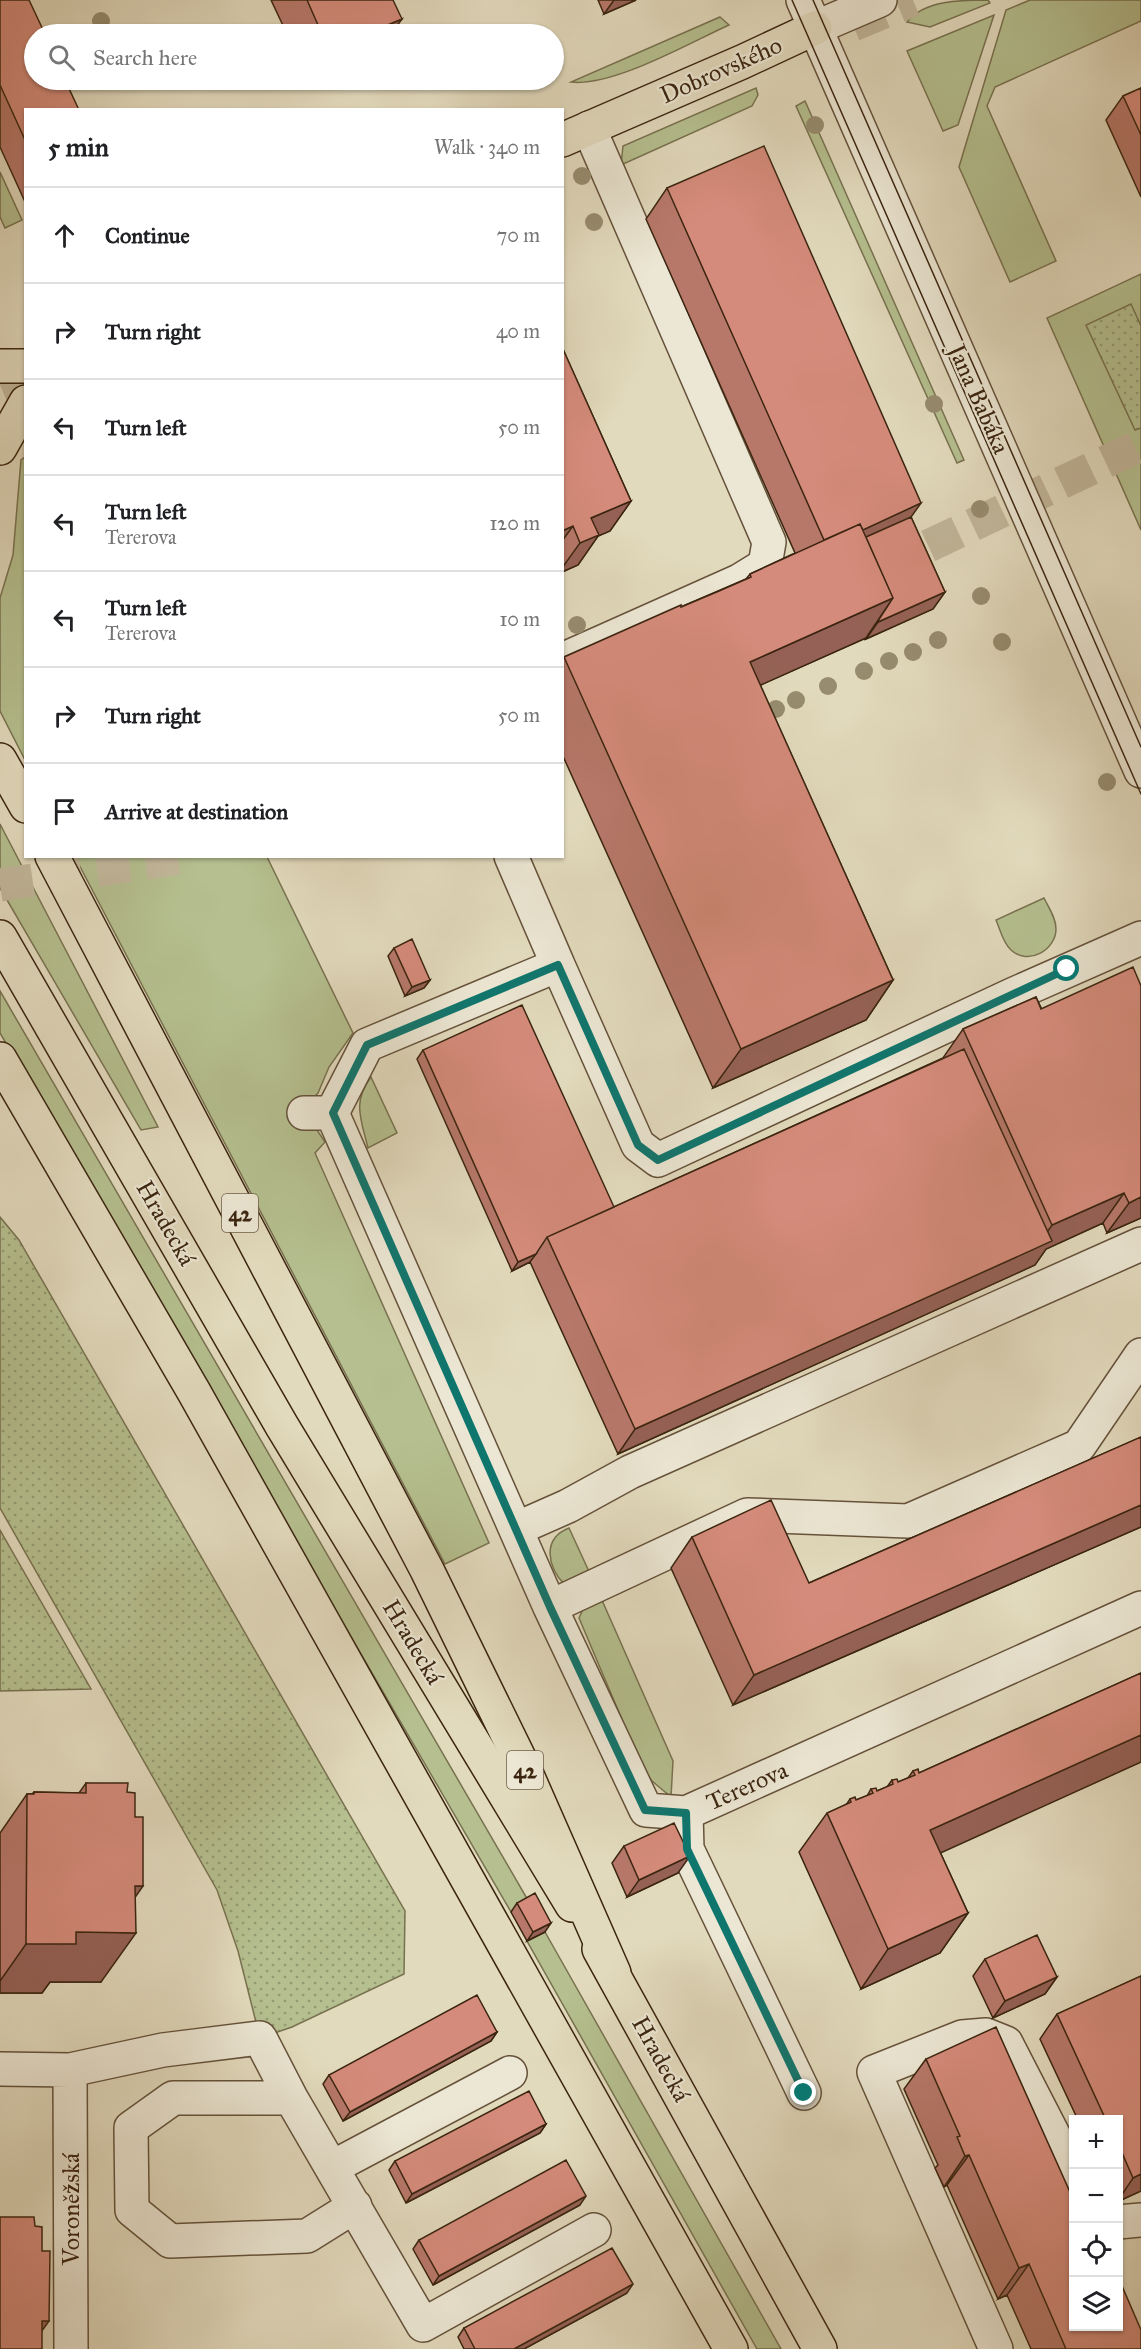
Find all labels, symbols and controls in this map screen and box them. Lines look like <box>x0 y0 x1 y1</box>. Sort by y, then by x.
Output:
search box <box>24 24 564 90</box>
street label: Dobrovského <box>655 30 787 110</box>
icon: search <box>45 41 78 74</box>
text: Search here <box>93 44 197 71</box>
text: 5 min <box>48 131 109 163</box>
text: Walk · 340 m <box>434 135 540 159</box>
icon: ahead <box>48 219 81 252</box>
text: Continue <box>105 222 190 249</box>
text: 70 m <box>497 223 540 247</box>
icon: right <box>48 315 81 348</box>
text: Turn right <box>105 318 201 345</box>
text: 40 m <box>496 319 540 343</box>
street label: Jana Babáka <box>940 337 1017 459</box>
icon: left <box>48 411 81 444</box>
text: Turn left <box>105 414 187 441</box>
text: 50 m <box>498 415 540 439</box>
text: Turn left <box>105 498 187 525</box>
icon: left <box>48 507 81 540</box>
text: 120 m <box>489 511 540 535</box>
text: Tererova <box>105 525 177 549</box>
text: Turn left <box>105 594 187 621</box>
icon: left <box>48 603 81 636</box>
text: 10 m <box>499 607 540 631</box>
text: Tererova <box>105 621 177 645</box>
icon: right <box>48 699 81 732</box>
text: Turn right <box>105 702 201 729</box>
text: 50 m <box>498 703 540 727</box>
icon: arrive <box>48 795 81 828</box>
text: Arrive at destination <box>105 798 288 825</box>
route start <box>1053 955 1079 981</box>
street label: Hradecká <box>130 1175 203 1272</box>
road number: 42 <box>222 1194 258 1232</box>
street label: Hradecká <box>376 1594 450 1690</box>
road number: 42 <box>507 1751 543 1789</box>
street label: Tererova <box>702 1754 793 1817</box>
street label: Hradecká <box>625 2011 697 2108</box>
route end <box>790 2079 816 2105</box>
map controls <box>1069 2115 1123 2331</box>
button: + <box>1069 2115 1123 2169</box>
street label: Voroněžská <box>56 2152 86 2266</box>
button: − <box>1069 2169 1123 2223</box>
button: locate <box>1069 2223 1123 2277</box>
button: layers <box>1069 2277 1123 2331</box>

